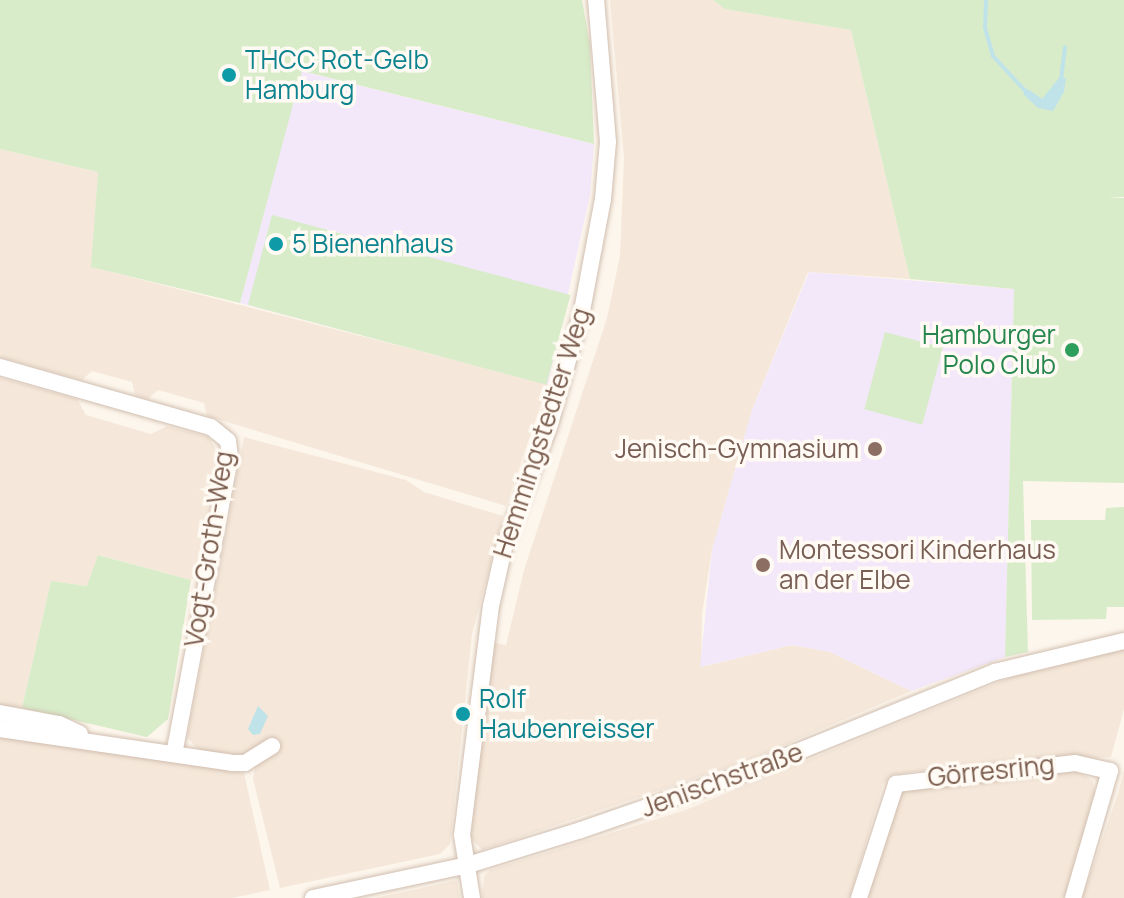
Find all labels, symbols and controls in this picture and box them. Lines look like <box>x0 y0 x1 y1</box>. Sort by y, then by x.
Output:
place label: THCC Rot-Gelb Hamburg <box>245 44 429 106</box>
marker: THCC Rot-Gelb Hamburg <box>220 66 238 84</box>
place label: 5 Bienenhaus <box>292 228 454 260</box>
marker: 5 Bienenhaus <box>267 235 285 253</box>
street label: Hemmingstedter Weg <box>487 304 597 562</box>
place label: Hamburger Polo Club <box>922 319 1056 380</box>
marker: Hamburger Polo Club <box>1063 341 1081 359</box>
place label: Jenisch-Gymnasium <box>615 433 859 465</box>
marker: Jenisch-Gymnasium <box>866 440 884 458</box>
street label: Vogt-Groth-Weg <box>178 449 240 649</box>
place label: Montessori Kinderhaus an der Elbe <box>779 534 1056 596</box>
marker: Montessori Kinderhaus an der Elbe <box>754 556 772 574</box>
place label: Rolf Haubenreisser <box>479 683 655 744</box>
marker: Rolf Haubenreisser <box>454 705 472 723</box>
street label: Jenischstraße <box>637 736 807 824</box>
street label: Görresring <box>926 749 1056 793</box>

